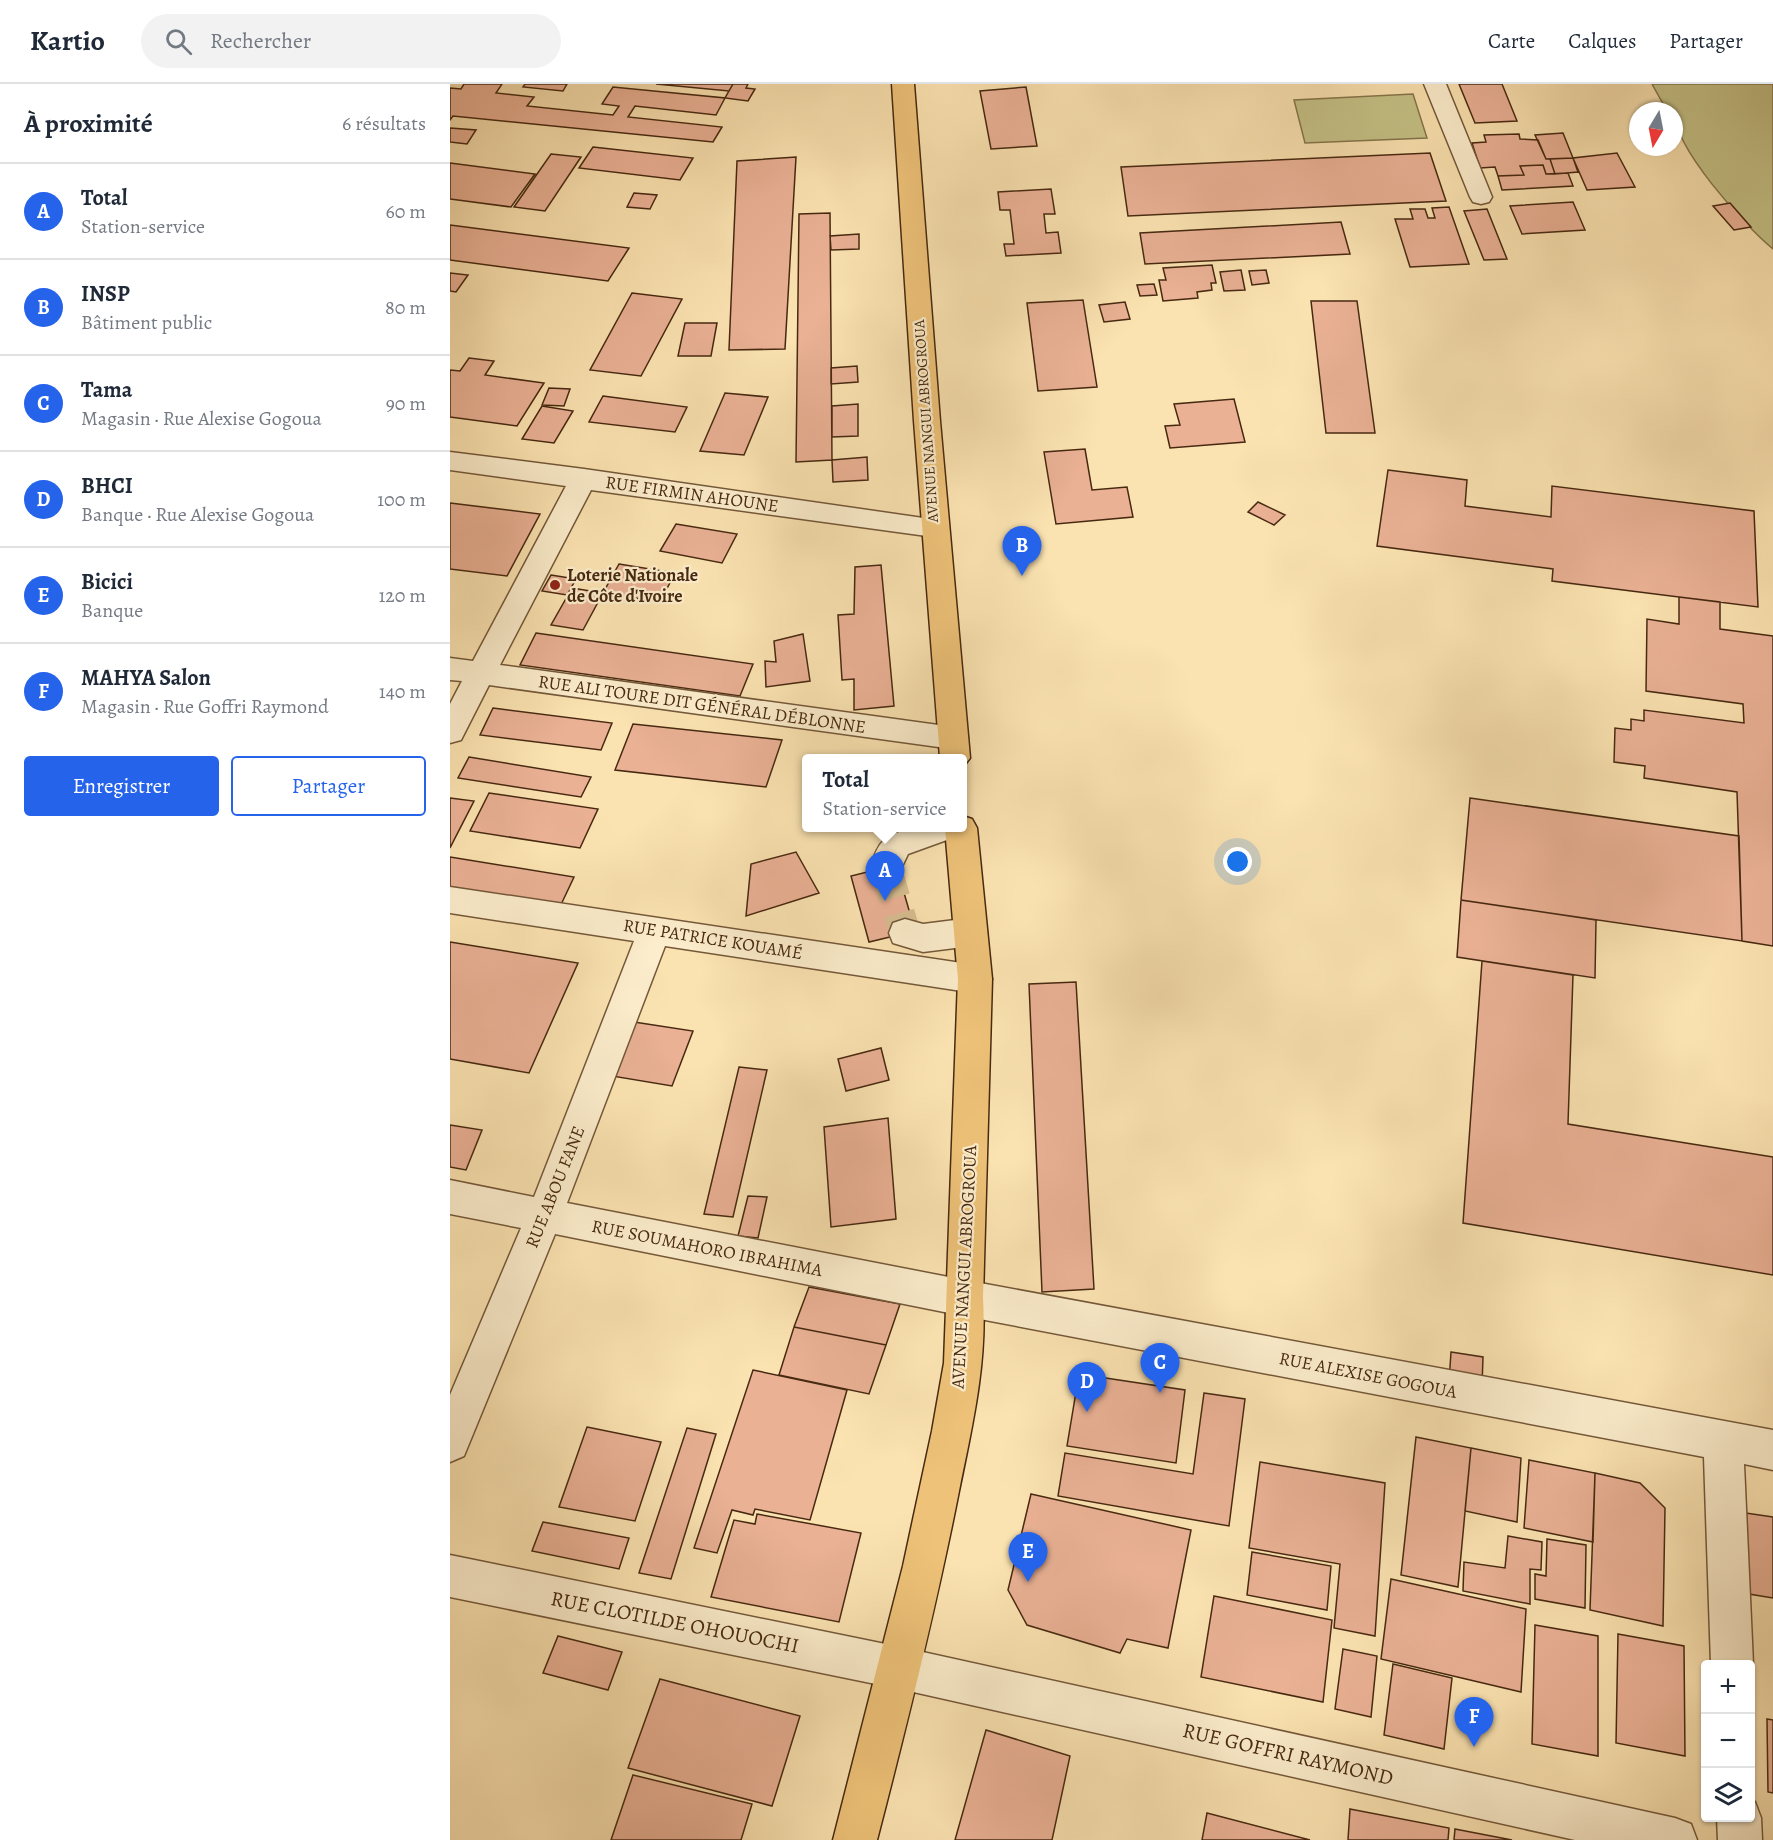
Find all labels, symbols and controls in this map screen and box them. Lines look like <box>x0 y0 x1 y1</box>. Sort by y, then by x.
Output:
search box <box>141 14 561 68</box>
text: Kartio <box>30 22 105 60</box>
icon: search <box>162 25 195 58</box>
text: Rechercher <box>210 26 311 56</box>
text: Carte <box>1488 27 1535 55</box>
text: Calques <box>1568 27 1636 55</box>
text: Partager <box>1669 27 1743 55</box>
north arrow <box>1629 102 1683 156</box>
text: À proximité <box>24 106 153 141</box>
text: 6 résultats <box>342 110 426 137</box>
text: Total <box>81 183 128 213</box>
text: A <box>37 198 50 225</box>
text: 60 m <box>386 198 426 225</box>
text: Station-service <box>81 213 205 240</box>
text: INSP <box>81 279 130 309</box>
text: B <box>37 294 50 321</box>
text: 80 m <box>385 294 426 321</box>
text: Bâtiment public <box>81 309 212 336</box>
street label: AVENUE NANGUI ABROGROUA <box>909 319 943 524</box>
text: Tama <box>81 375 132 405</box>
text: C <box>37 390 50 417</box>
text: 90 m <box>386 390 426 417</box>
text: Magasin · Rue Alexise Gogoua <box>81 405 322 432</box>
street label: RUE FIRMIN AHOUNE <box>604 470 780 518</box>
text: BHCI <box>81 471 133 501</box>
text: D <box>37 486 50 513</box>
text: 100 m <box>377 486 426 513</box>
text: Banque · Rue Alexise Gogoua <box>81 501 314 528</box>
pin: B <box>1002 526 1042 576</box>
place label: Loterie Nationale de Côte d'Ivoire <box>567 563 698 608</box>
text: Bicici <box>81 567 133 597</box>
marker: Loterie Nationale de Côte d'Ivoire <box>548 578 562 592</box>
text: E <box>38 582 49 609</box>
text: 120 m <box>378 582 426 609</box>
text: Banque <box>81 597 143 624</box>
text: MAHYA Salon <box>81 663 211 693</box>
street label: RUE ALI TOURE DIT GÉNÉRAL DÉBLONNE <box>537 669 867 739</box>
text: F <box>38 678 49 705</box>
text: 140 m <box>379 678 426 705</box>
text: Magasin · Rue Goffri Raymond <box>81 693 329 720</box>
popup <box>802 754 967 832</box>
button: Enregistrer <box>24 756 219 816</box>
button: Partager <box>231 756 426 816</box>
text: Total <box>823 765 869 795</box>
text: Station-service <box>823 795 946 822</box>
your location <box>1223 847 1252 876</box>
pin: A <box>866 852 904 901</box>
street label: RUE PATRICE KOUAMÉ <box>622 913 804 965</box>
street label: RUE ABOU FANE <box>520 1122 590 1252</box>
street label: AVENUE NANGUI ABROGROUA <box>946 1144 982 1390</box>
street label: RUE SOUMAHORO IBRAHIMA <box>590 1214 825 1282</box>
pin: C <box>1140 1344 1180 1393</box>
street label: RUE ALEXISE GOGOUA <box>1277 1346 1459 1404</box>
pin: D <box>1068 1362 1106 1412</box>
pin: E <box>1008 1532 1048 1582</box>
street label: RUE CLOTILDE OHOUOCHI <box>549 1584 801 1660</box>
map controls <box>1701 1660 1755 1822</box>
button: + <box>1701 1660 1755 1714</box>
pin: F <box>1454 1698 1494 1747</box>
button: − <box>1701 1714 1755 1768</box>
street label: RUE GOFFRI RAYMOND <box>1180 1716 1396 1792</box>
button: layers <box>1701 1768 1755 1822</box>

